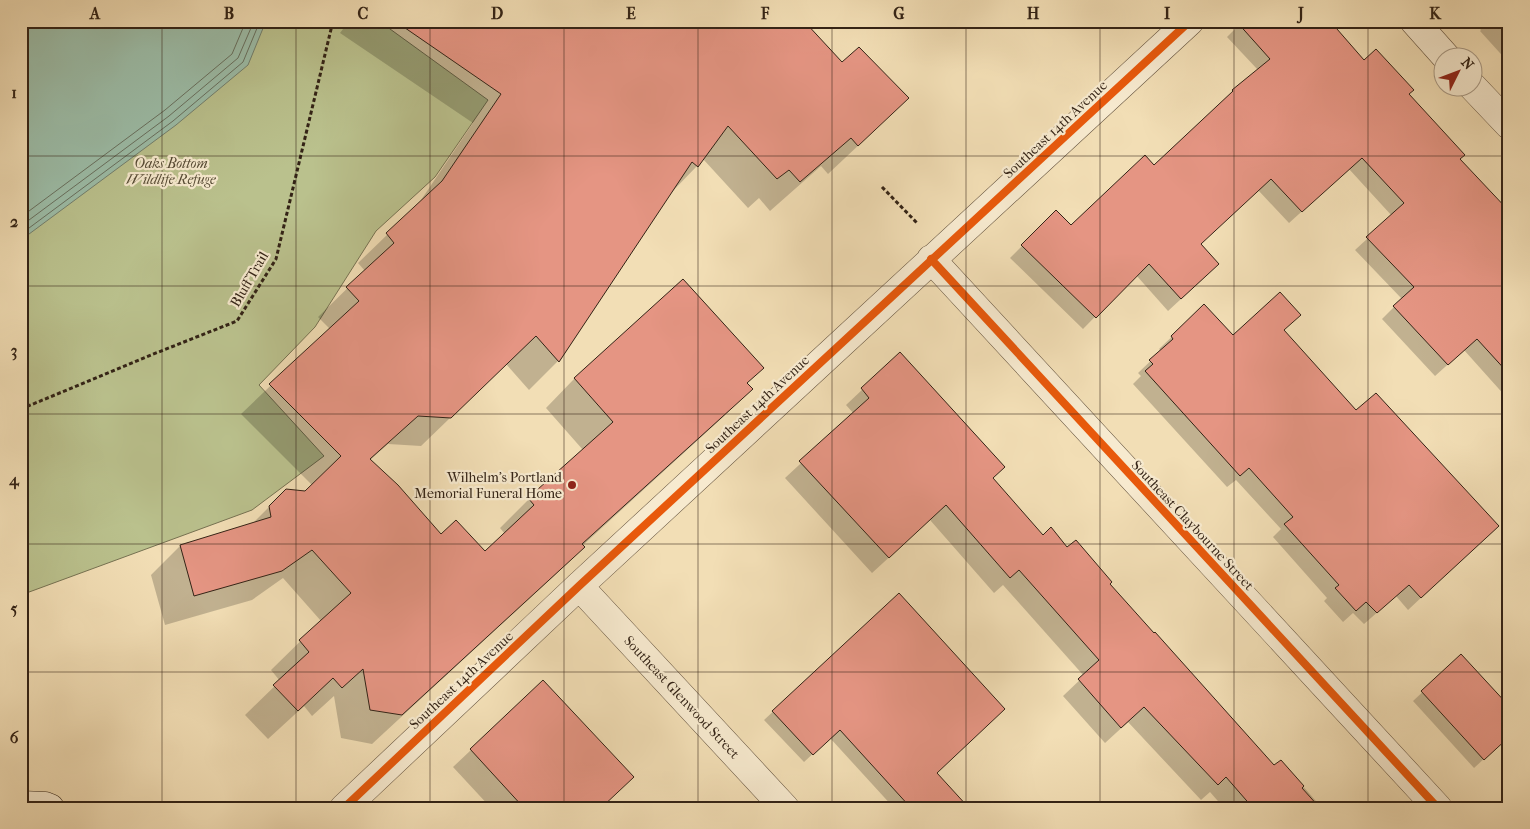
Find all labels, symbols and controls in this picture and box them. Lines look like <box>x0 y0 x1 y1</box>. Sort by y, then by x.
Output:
text: A <box>89 4 101 23</box>
text: B <box>224 4 234 23</box>
text: C <box>358 4 369 23</box>
text: D <box>491 4 503 23</box>
text: E <box>626 4 636 23</box>
text: F <box>760 4 770 23</box>
text: G <box>893 4 905 23</box>
text: H <box>1027 4 1040 23</box>
text: I <box>1164 4 1171 23</box>
text: J <box>1296 4 1304 24</box>
text: K <box>1429 4 1442 23</box>
north arrow <box>1432 48 1482 98</box>
text: N <box>1457 54 1477 74</box>
street label: Southeast 14th Avenue <box>1000 77 1111 182</box>
text: 1 <box>11 83 17 102</box>
park label: Oaks Bottom Wildlife Refuge <box>126 155 216 188</box>
text: 2 <box>10 212 18 231</box>
street label: Bluff Trail <box>227 248 272 310</box>
text: 3 <box>11 341 17 361</box>
street label: Southeast 14th Avenue <box>702 352 813 457</box>
street label: Southeast Claybourne Street <box>1128 457 1257 594</box>
place label: Wilhelm's Portland Memorial Funeral Home <box>414 469 562 502</box>
text: 4 <box>8 470 20 490</box>
marker: Wilhelm's Portland Memorial Funeral Home <box>566 479 578 491</box>
text: 5 <box>11 599 18 618</box>
street label: Southeast 14th Avenue <box>406 628 517 733</box>
street label: Southeast Glenwood Street <box>620 632 743 762</box>
text: 6 <box>10 728 19 747</box>

